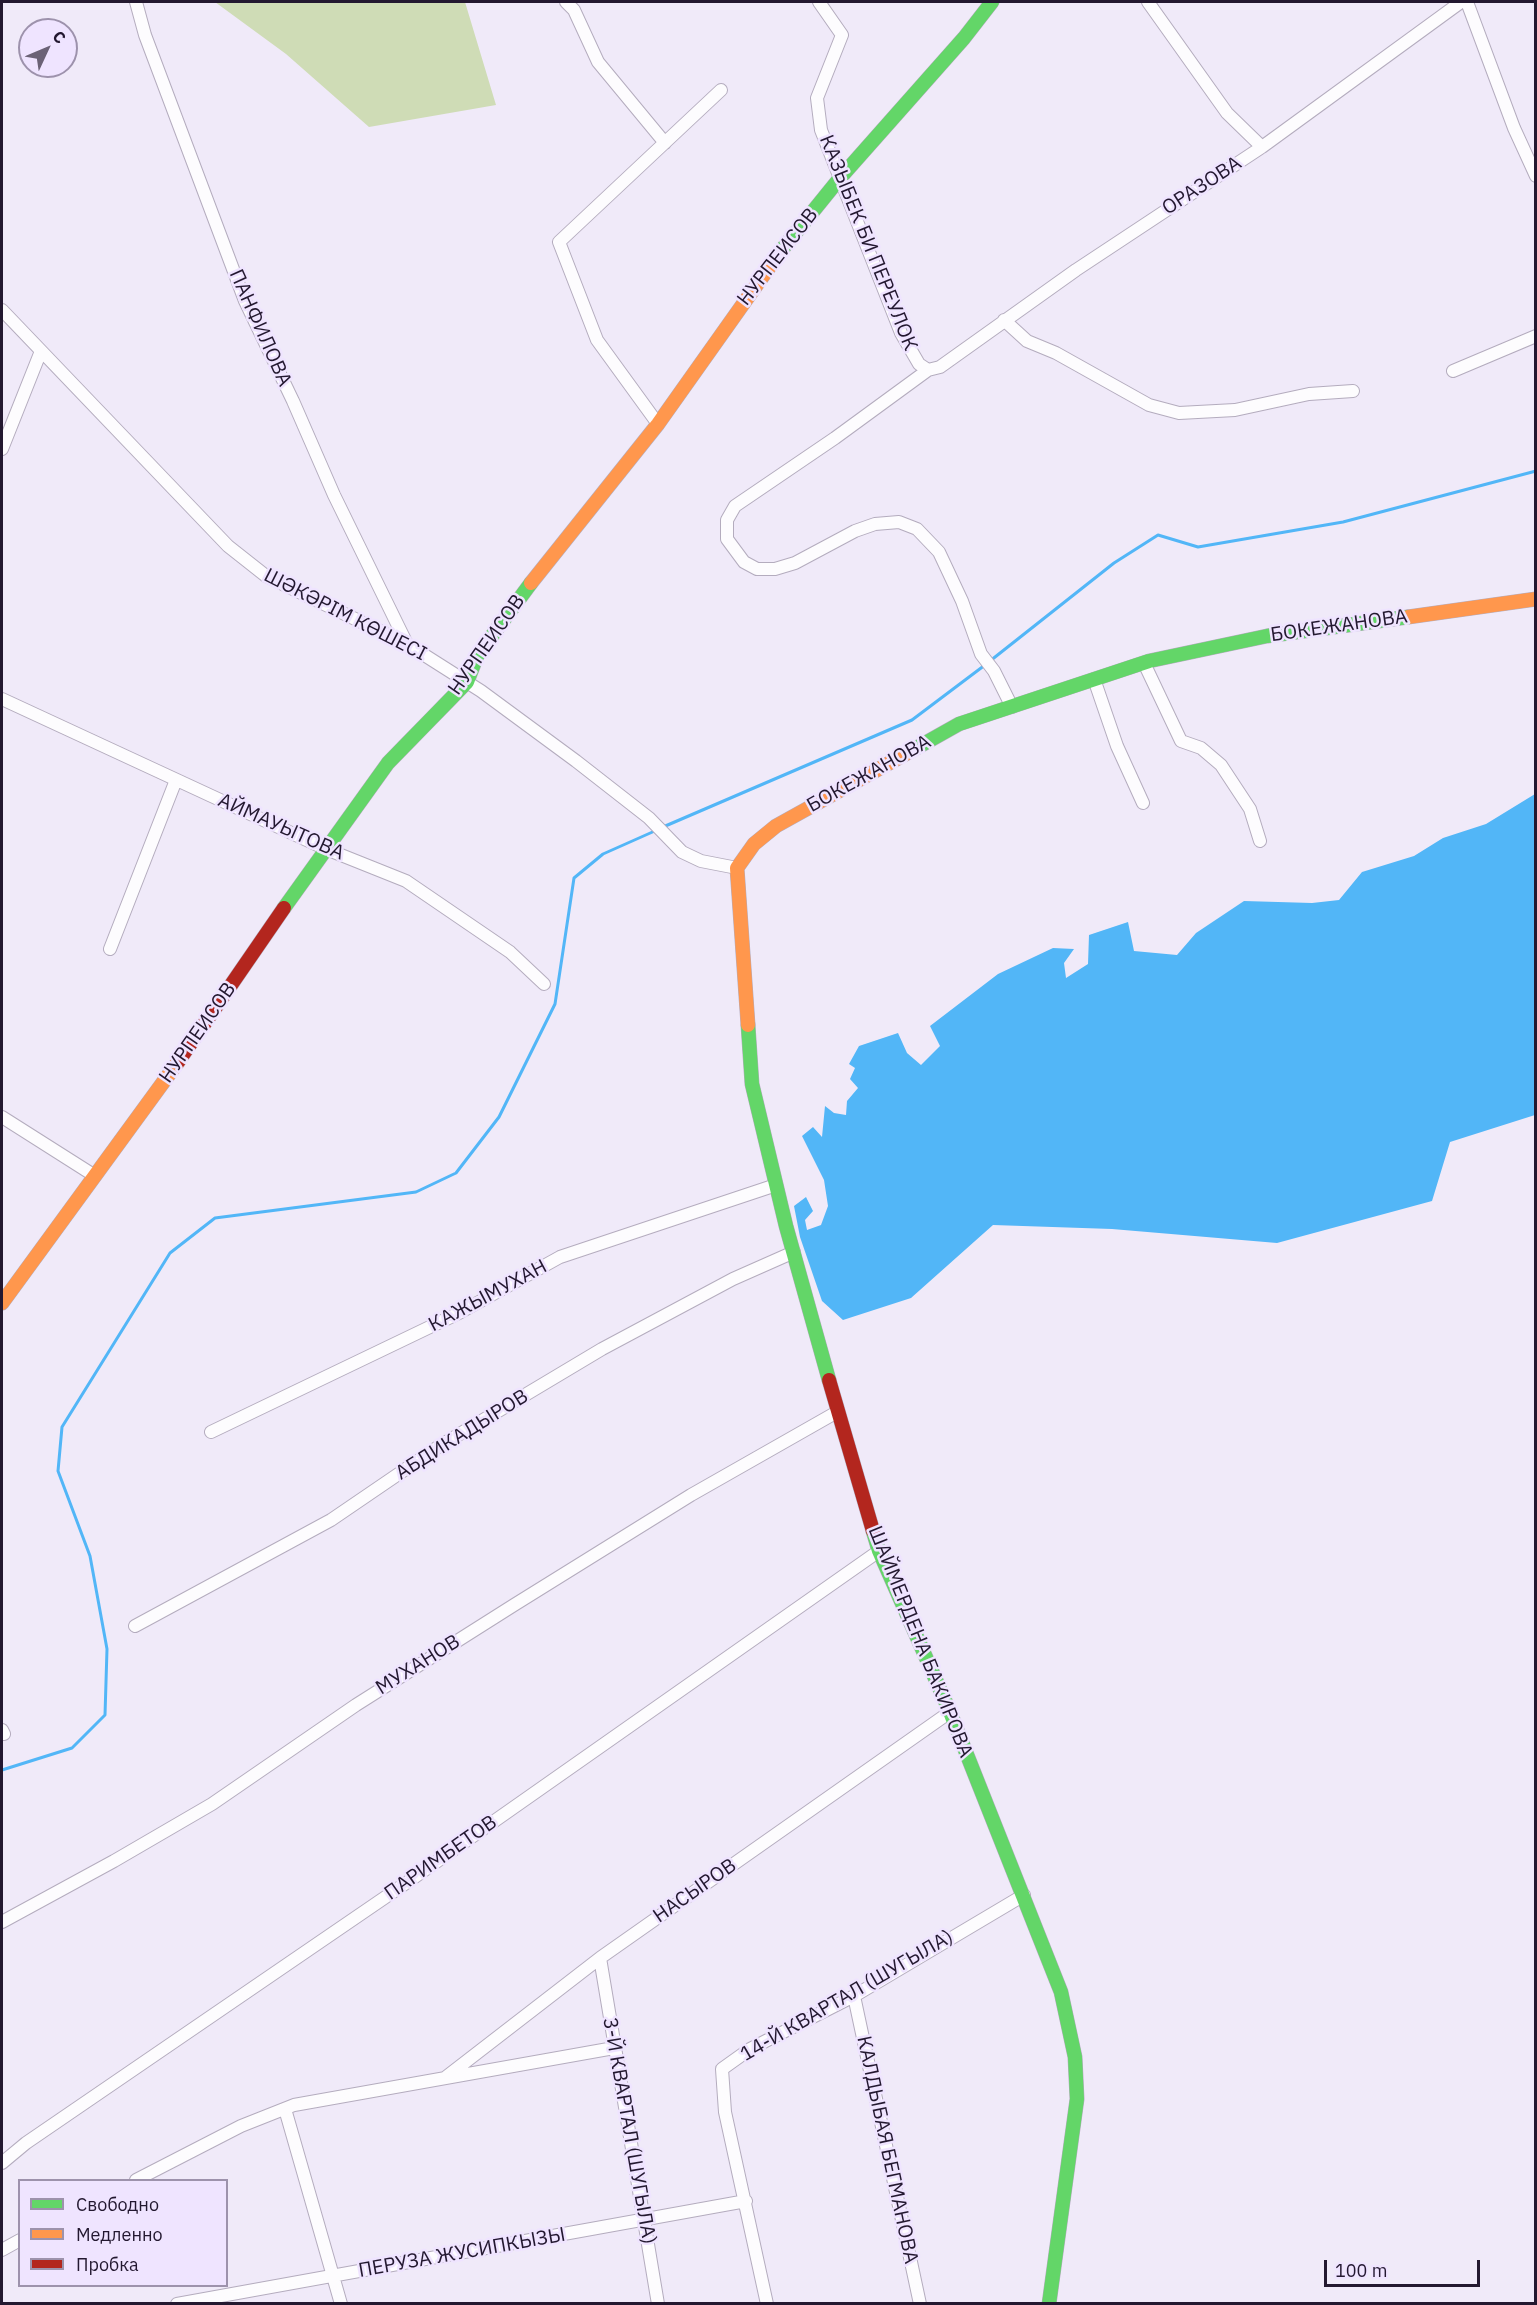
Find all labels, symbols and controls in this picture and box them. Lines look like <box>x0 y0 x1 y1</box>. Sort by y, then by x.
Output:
north arrow <box>18 18 78 78</box>
text: С <box>49 26 70 48</box>
street label: КАЗЫБЕК БИ ПЕРЕУЛОК <box>814 132 922 354</box>
street label: ОРАЗОВА <box>1158 151 1246 221</box>
street label: НУРПЕИСОВ <box>732 203 824 311</box>
street label: ПАНФИЛОВА <box>224 266 296 390</box>
street label: ШӘКӘРІМ КӨШЕСІ <box>260 564 430 666</box>
street label: НУРПЕИСОВ <box>444 590 530 700</box>
street label: БОКЕЖАНОВА <box>1269 605 1409 647</box>
street label: БОКЕЖАНОВА <box>803 730 935 818</box>
street label: АЙМАУЫТОВА <box>214 788 348 866</box>
street label: НУРПЕИСОВ <box>155 978 241 1088</box>
street label: КАЖЫМУХАН <box>425 1255 551 1337</box>
street label: АБДИКАДЫРОВ <box>391 1385 533 1485</box>
street label: ШАЙМЕРДЕНА БАКИРОВА <box>862 1523 978 1761</box>
street label: МУХАНОВ <box>371 1630 465 1700</box>
street label: ПАРИМБЕТОВ <box>380 1810 502 1906</box>
street label: НАСЫРОВ <box>649 1854 741 1928</box>
street label: 14-Й КВАРТАЛ (ШУГЫЛА) <box>736 1925 958 2067</box>
street label: 3-Й КВАРТАЛ (ШУГЫЛА) <box>597 2016 661 2246</box>
street label: КАЛДЫБАЯ БЕГМАНОВА <box>851 2034 923 2266</box>
legend <box>18 2179 228 2287</box>
text: Свободно <box>76 2193 159 2216</box>
text: Медленно <box>76 2223 163 2246</box>
street label: ПЕРУЗА ЖУСИПКЫЗЫ <box>357 2223 567 2283</box>
scale bar <box>1327 2248 1483 2286</box>
text: Пробка <box>76 2253 139 2276</box>
text: 100 m <box>1335 2259 1387 2282</box>

